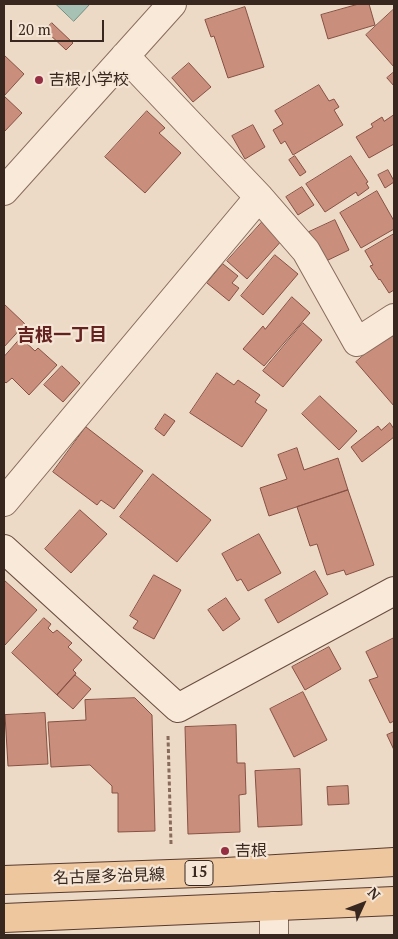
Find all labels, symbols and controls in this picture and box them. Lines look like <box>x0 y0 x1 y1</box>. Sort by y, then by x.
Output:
scale bar <box>12 10 106 42</box>
text: 20 m <box>18 19 51 39</box>
place label: 吉根小学校 <box>49 70 129 90</box>
marker: 吉根小学校 <box>33 74 45 86</box>
district label: 吉根一丁目 <box>17 325 107 347</box>
place label: 吉根 <box>235 841 267 861</box>
marker: 吉根 <box>219 845 231 857</box>
road number: 15 <box>185 860 213 886</box>
street label: 名古屋多治見線 <box>53 865 165 889</box>
north arrow <box>338 879 388 929</box>
text: N <box>364 883 385 904</box>

